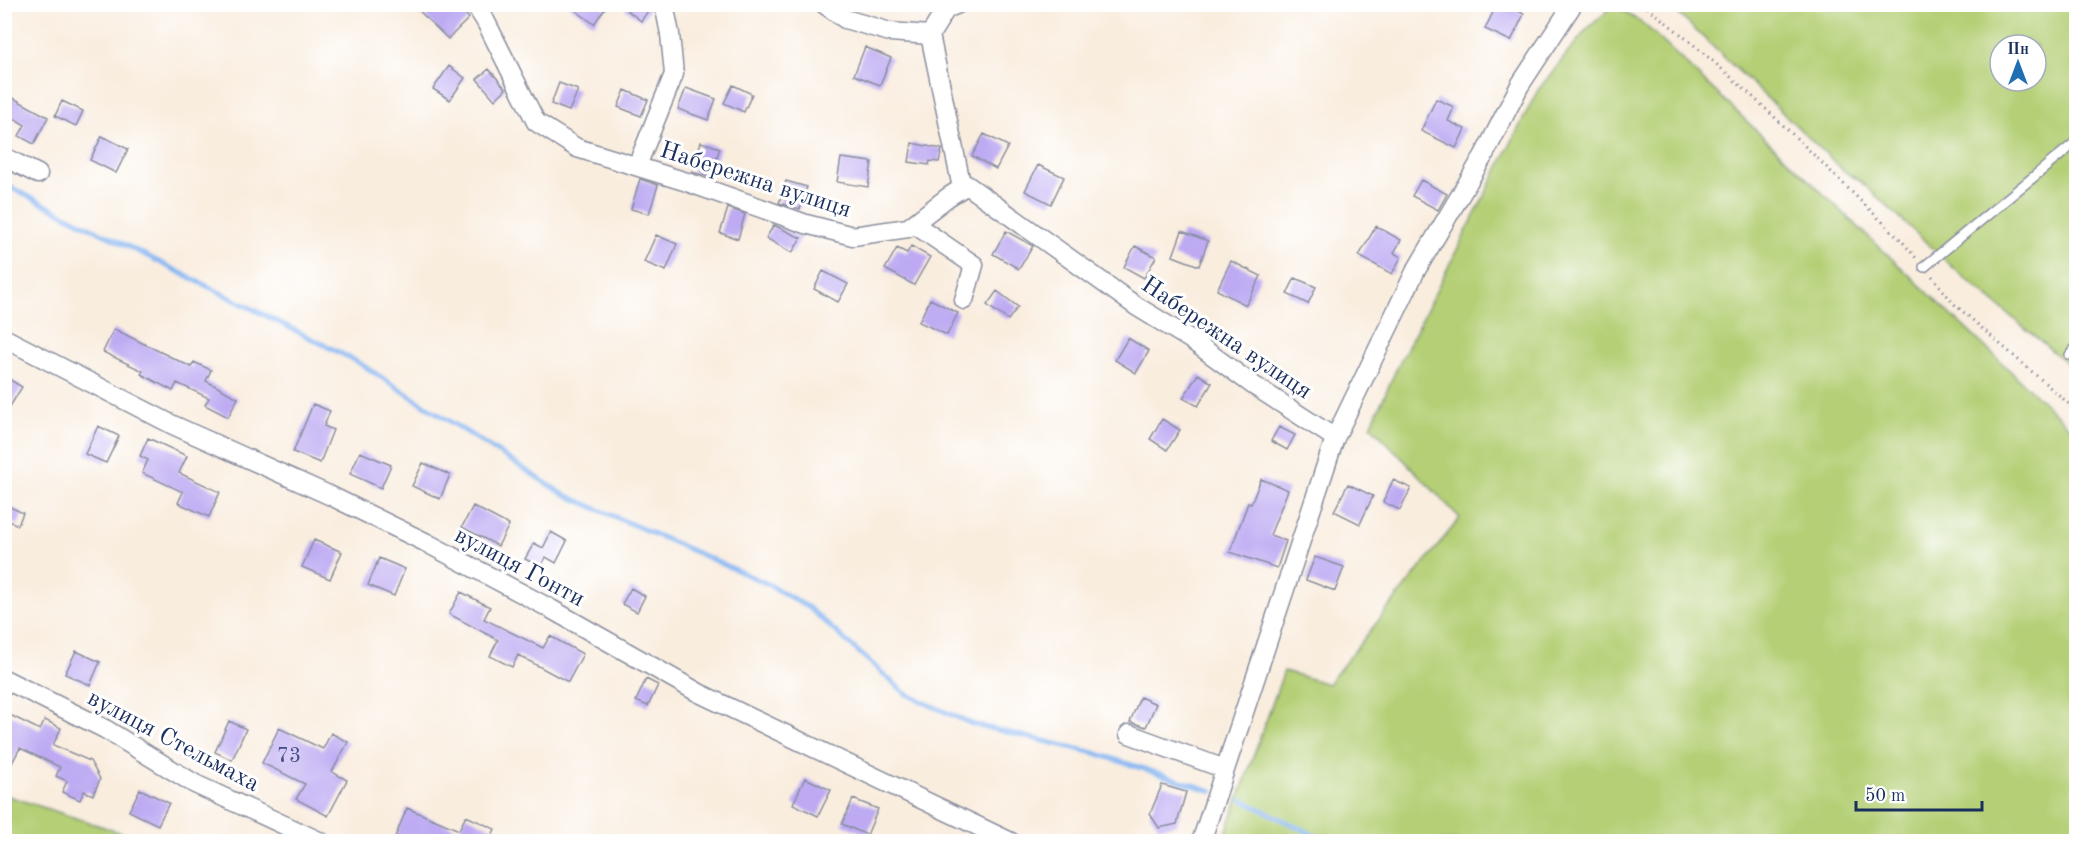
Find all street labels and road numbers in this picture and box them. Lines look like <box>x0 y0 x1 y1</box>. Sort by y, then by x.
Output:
street label: Набережна вулиця <box>657 139 854 223</box>
street label: Набережна вулиця <box>1136 273 1315 404</box>
street label: вулиця Гонти <box>450 524 588 612</box>
street label: вулиця Стельмаха <box>83 686 263 797</box>

